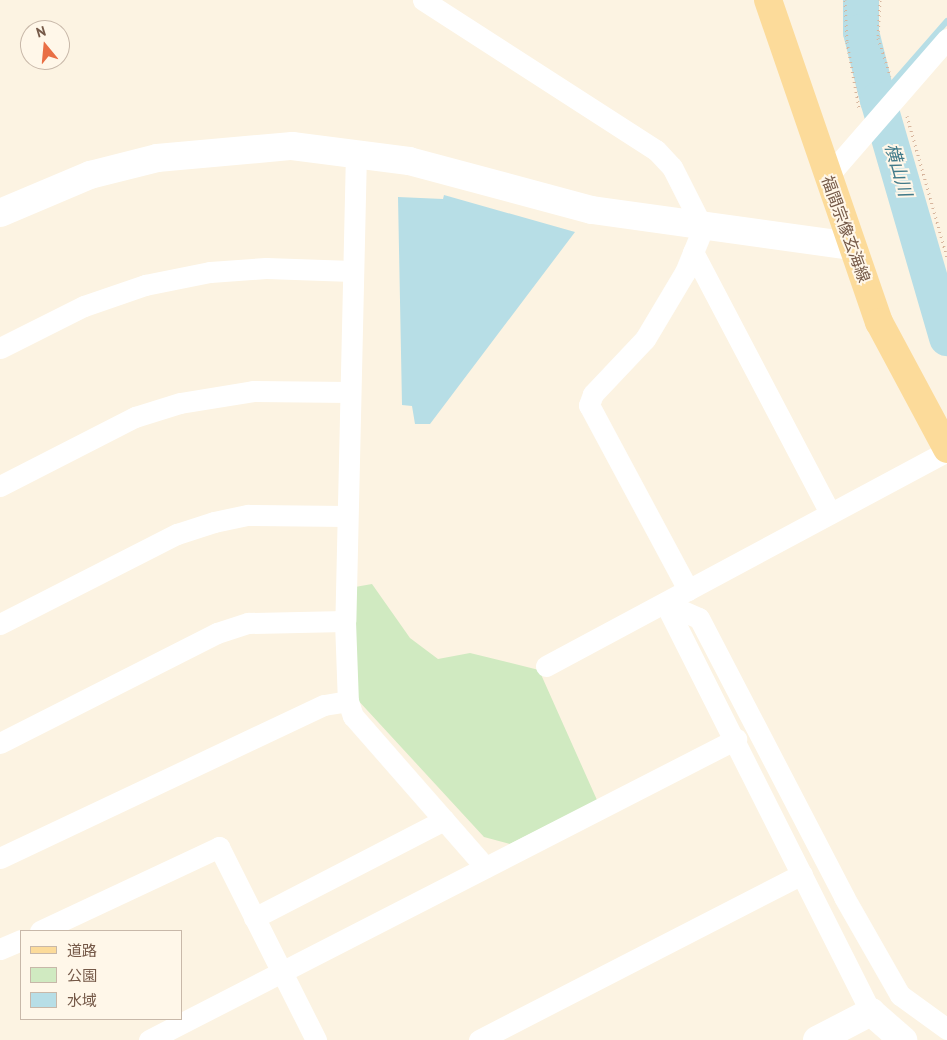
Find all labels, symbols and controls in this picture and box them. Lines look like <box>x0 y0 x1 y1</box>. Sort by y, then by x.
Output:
north arrow <box>20 20 70 70</box>
text: N <box>34 22 48 42</box>
water label: 横山川 <box>880 141 916 199</box>
street label: 福間宗像玄海線 <box>818 173 874 285</box>
legend <box>20 930 182 1020</box>
text: 道路 <box>67 941 97 960</box>
text: 公園 <box>67 966 97 985</box>
text: 水域 <box>67 991 97 1010</box>

